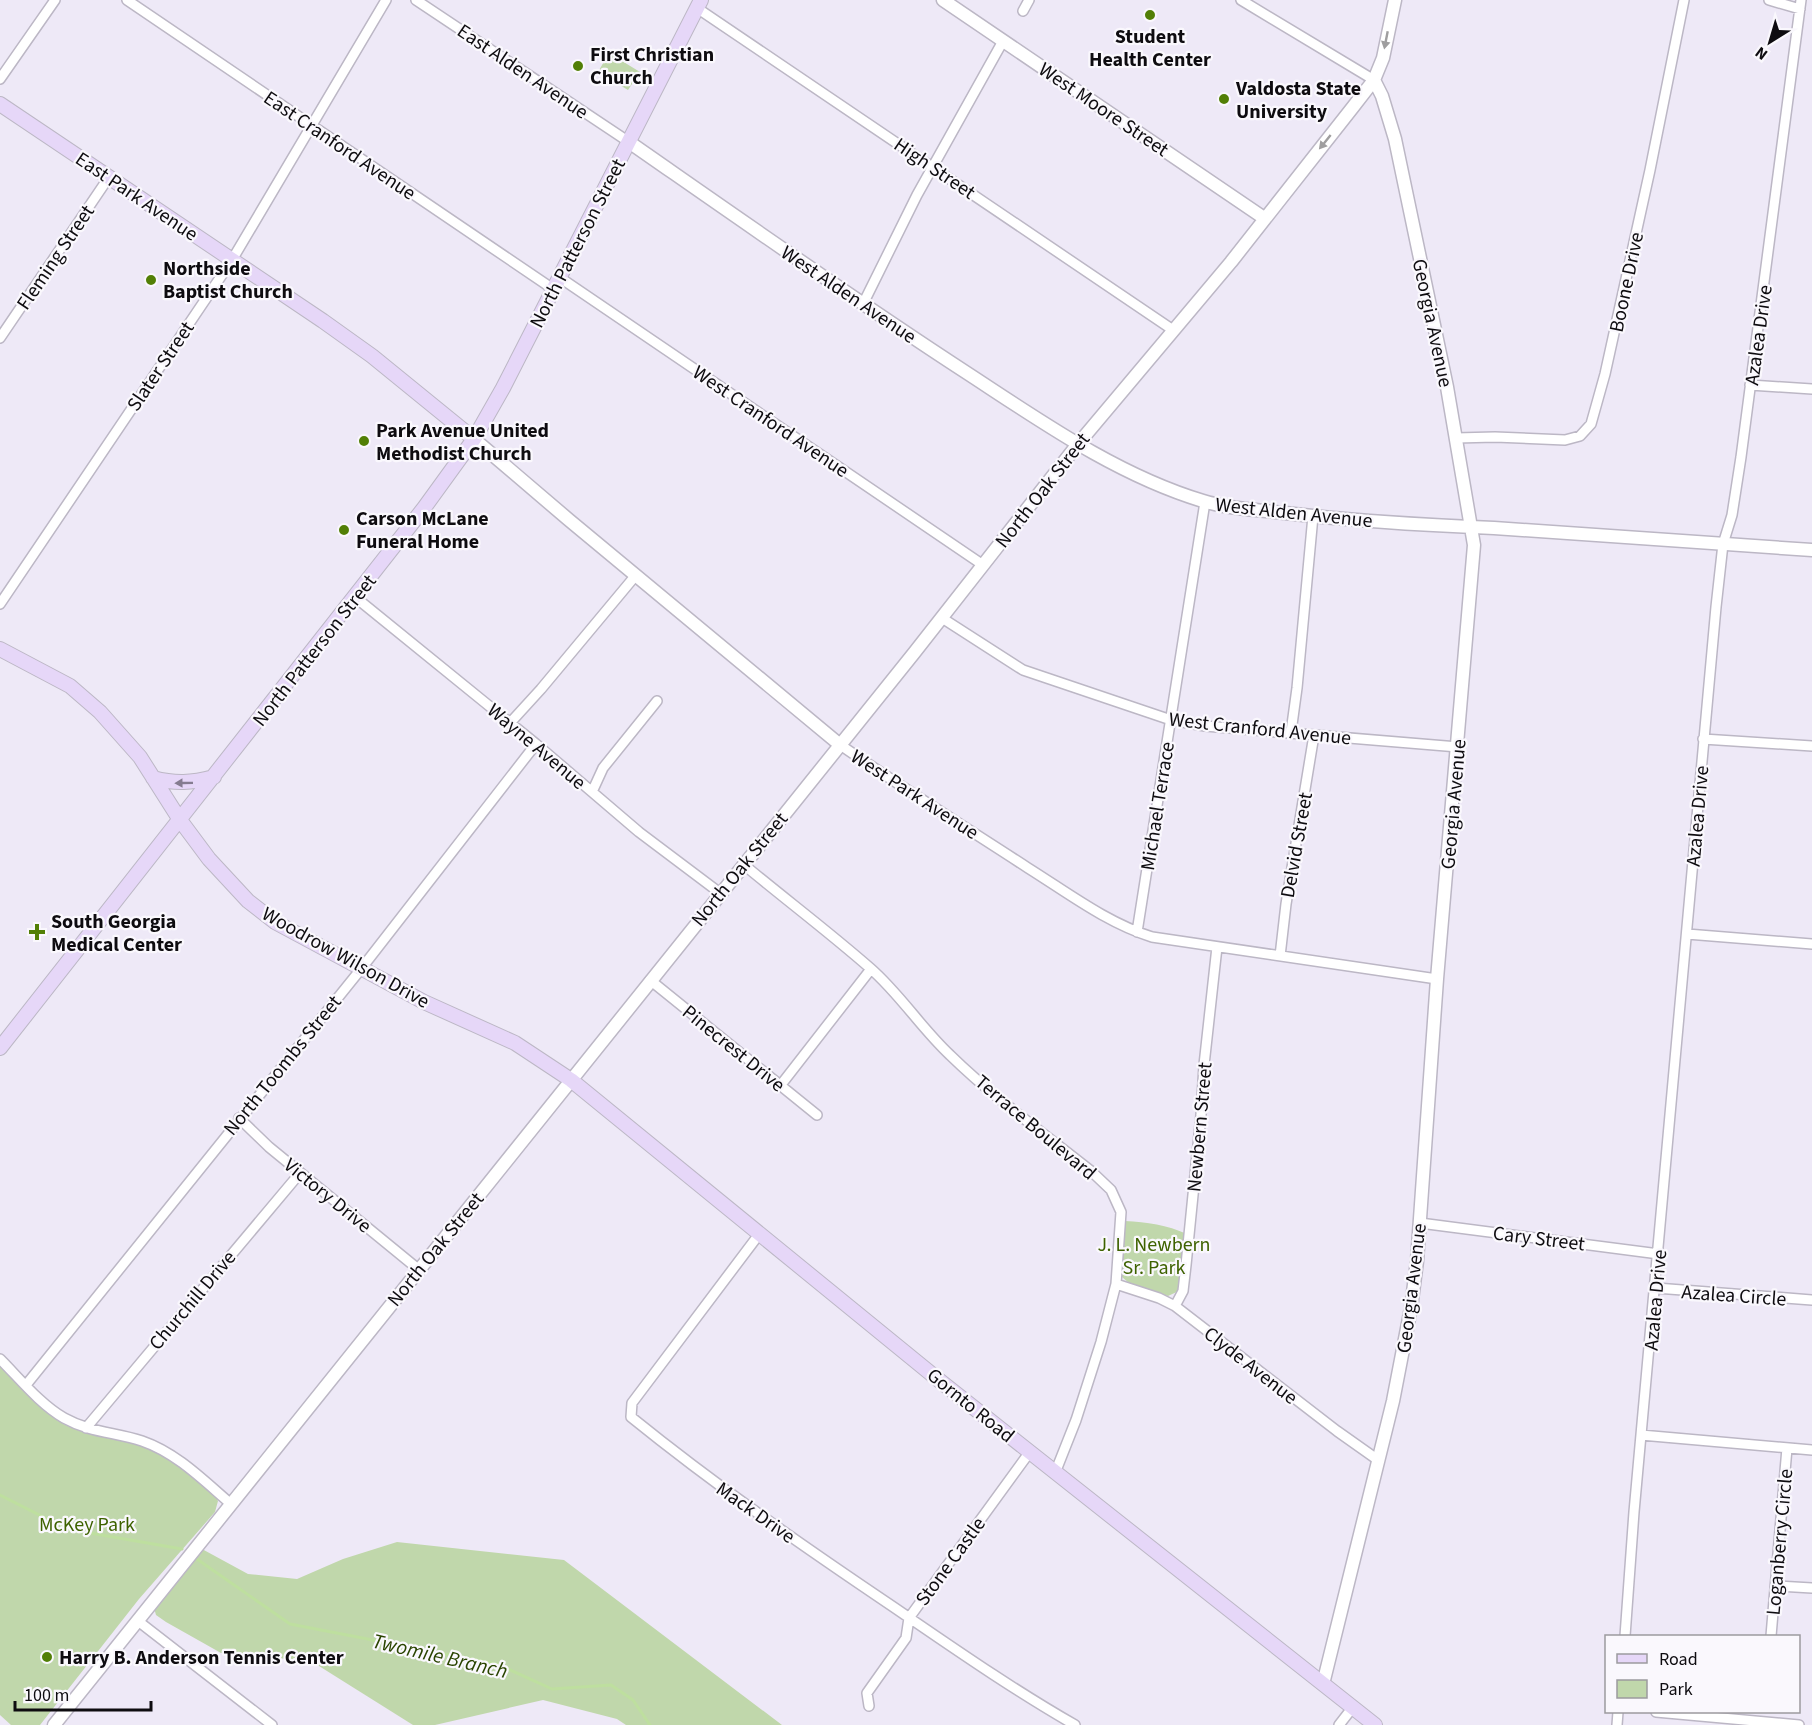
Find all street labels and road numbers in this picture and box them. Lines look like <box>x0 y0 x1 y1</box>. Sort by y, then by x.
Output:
street label: East Alden Avenue <box>451 17 594 126</box>
street label: West Moore Street <box>1033 56 1174 164</box>
street label: East Cranford Avenue <box>258 84 421 207</box>
street label: High Street <box>888 131 981 207</box>
street label: East Park Avenue <box>70 145 203 248</box>
street label: North Patterson Street <box>523 154 633 333</box>
street label: Fleming Street <box>10 199 102 316</box>
street label: Boone Drive <box>1603 230 1651 335</box>
street label: West Alden Avenue <box>775 239 922 351</box>
street label: Georgia Avenue <box>1405 256 1459 390</box>
street label: Azalea Drive <box>1738 283 1780 387</box>
street label: Slater Street <box>120 316 201 417</box>
street label: West Cranford Avenue <box>687 359 854 485</box>
street label: North Oak Street <box>989 427 1097 554</box>
street label: West Alden Avenue <box>1214 491 1374 535</box>
street label: North Patterson Street <box>246 568 383 733</box>
street label: Wayne Avenue <box>481 697 592 797</box>
street label: West Cranford Avenue <box>1167 705 1353 753</box>
street label: Georgia Avenue <box>1434 738 1474 870</box>
street label: Michael Terrace <box>1134 740 1182 873</box>
street label: West Park Avenue <box>845 743 984 847</box>
street label: Azalea Drive <box>1680 764 1716 868</box>
street label: Delvid Street <box>1274 790 1320 900</box>
street label: North Oak Street <box>685 806 795 933</box>
street label: Woodrow Wilson Drive <box>257 900 434 1016</box>
street label: North Toombs Street <box>217 989 348 1142</box>
street label: Pinecrest Drive <box>676 999 791 1099</box>
street label: Newbern Street <box>1180 1061 1220 1193</box>
street label: Terrace Boulevard <box>969 1069 1102 1187</box>
street label: Victory Drive <box>278 1152 377 1240</box>
street label: North Oak Street <box>381 1186 491 1313</box>
street label: Cary Street <box>1491 1219 1587 1259</box>
street label: Georgia Avenue <box>1390 1222 1434 1355</box>
street label: Churchill Drive <box>143 1245 243 1357</box>
street label: Azalea Drive <box>1638 1248 1674 1352</box>
street label: Azalea Circle <box>1681 1278 1787 1314</box>
street label: Clyde Avenue <box>1197 1320 1303 1411</box>
street label: Gornto Road <box>921 1362 1020 1450</box>
street label: Loganberry Circle <box>1760 1468 1800 1617</box>
street label: Mack Drive <box>710 1475 801 1550</box>
street label: Stone Castle <box>909 1511 993 1612</box>

